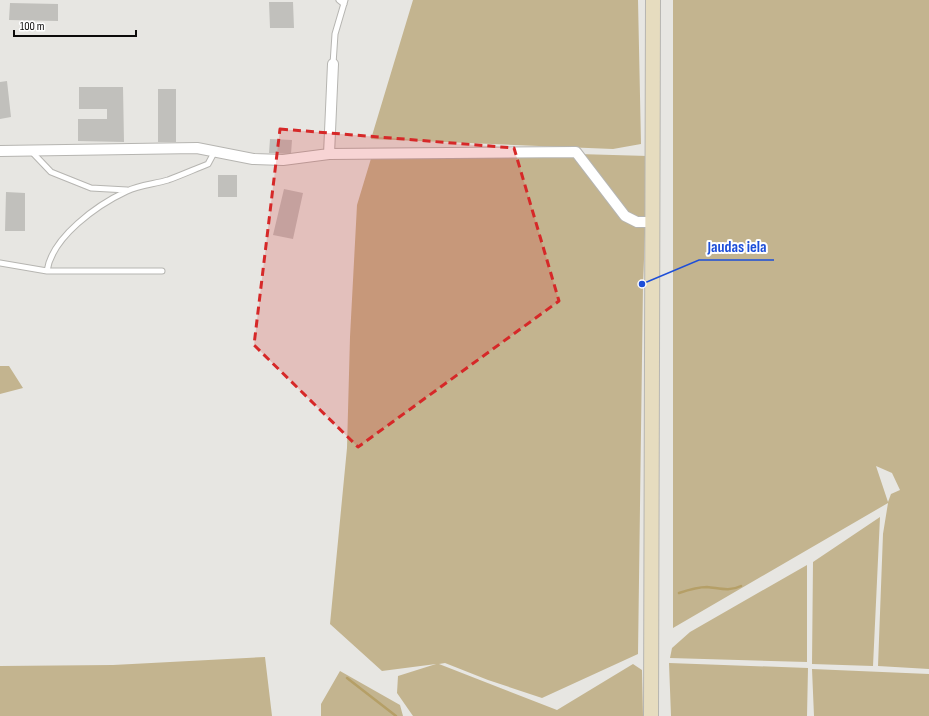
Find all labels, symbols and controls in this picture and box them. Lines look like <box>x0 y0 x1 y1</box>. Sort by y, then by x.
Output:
scale bar <box>14 12 136 38</box>
text: 100 m <box>20 19 45 34</box>
callout: Jaudas iela <box>699 232 774 260</box>
text: Jaudas iela <box>706 238 767 257</box>

